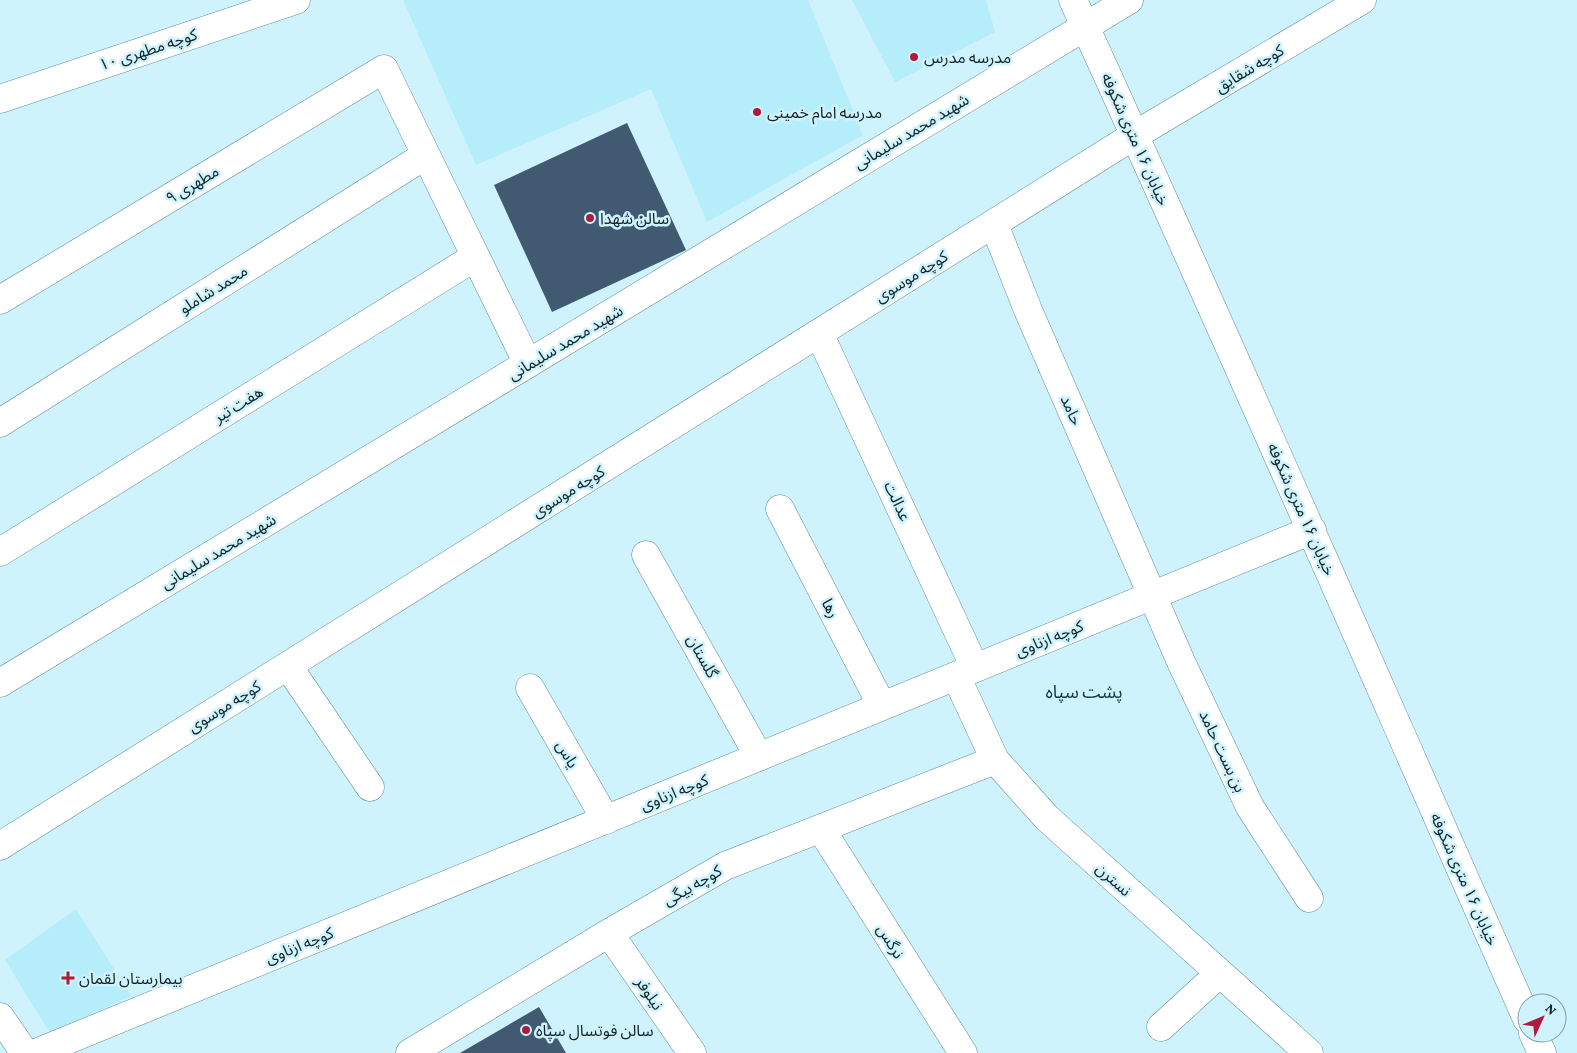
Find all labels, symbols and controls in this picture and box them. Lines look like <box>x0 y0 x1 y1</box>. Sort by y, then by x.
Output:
street label: کوچه مطهری ۱۰ <box>97 26 200 75</box>
street label: کوچه شقایق <box>1212 41 1288 97</box>
place label: مدرسه مدرس <box>924 49 1011 67</box>
marker: مدرسه مدرس <box>908 51 920 63</box>
street label: خیابان ۱۶ متری شکوفه <box>1098 70 1172 209</box>
street label: شهید محمد سلیمانی <box>851 90 972 173</box>
place label: مدرسه امام خمینی <box>767 104 882 125</box>
marker: مدرسه امام خمینی <box>751 106 763 118</box>
street label: مطهری ۹ <box>163 162 222 208</box>
place label: سالن شهدا <box>600 210 669 228</box>
marker: سالن شهدا <box>584 212 596 224</box>
street label: کوچه موسوی <box>872 247 952 307</box>
street label: محمد شاملو <box>176 262 251 318</box>
street label: شهید محمد سلیمانی <box>505 301 626 384</box>
street label: هفت تیر <box>210 383 266 428</box>
street label: حامد <box>1057 393 1086 428</box>
street label: خیابان ۱۶ متری شکوفه <box>1264 440 1338 579</box>
street label: کوچه موسوی <box>529 462 609 522</box>
street label: عدالت <box>881 479 914 524</box>
street label: شهید محمد سلیمانی <box>158 510 279 593</box>
street label: رها <box>818 596 842 621</box>
street label: کوچه ازناوی <box>1013 617 1087 662</box>
street label: گلستان <box>683 632 721 682</box>
street label: کوچه موسوی <box>185 677 265 737</box>
district label: پشت سپاه <box>1045 682 1123 703</box>
street label: بن بست حامد <box>1195 708 1249 795</box>
street label: یاس <box>552 738 582 771</box>
street label: کوچه ازناوی <box>638 771 712 816</box>
street label: خیابان ۱۶ متری شکوفه <box>1427 810 1501 949</box>
street label: نسترن <box>1092 859 1135 900</box>
street label: کوچه بیگی <box>660 862 726 911</box>
street label: نرگس <box>873 921 908 962</box>
street label: کوچه ازناوی <box>263 924 337 969</box>
place label: بیمارستان لقمان <box>79 970 183 988</box>
marker: بیمارستان لقمان <box>61 971 75 985</box>
street label: نیلوفر <box>631 973 667 1014</box>
north arrow <box>1517 993 1567 1043</box>
text: N <box>1542 1000 1561 1018</box>
place label: سالن فوتسال سپاه <box>536 1022 654 1041</box>
marker: سالن فوتسال سپاه <box>520 1024 532 1036</box>

